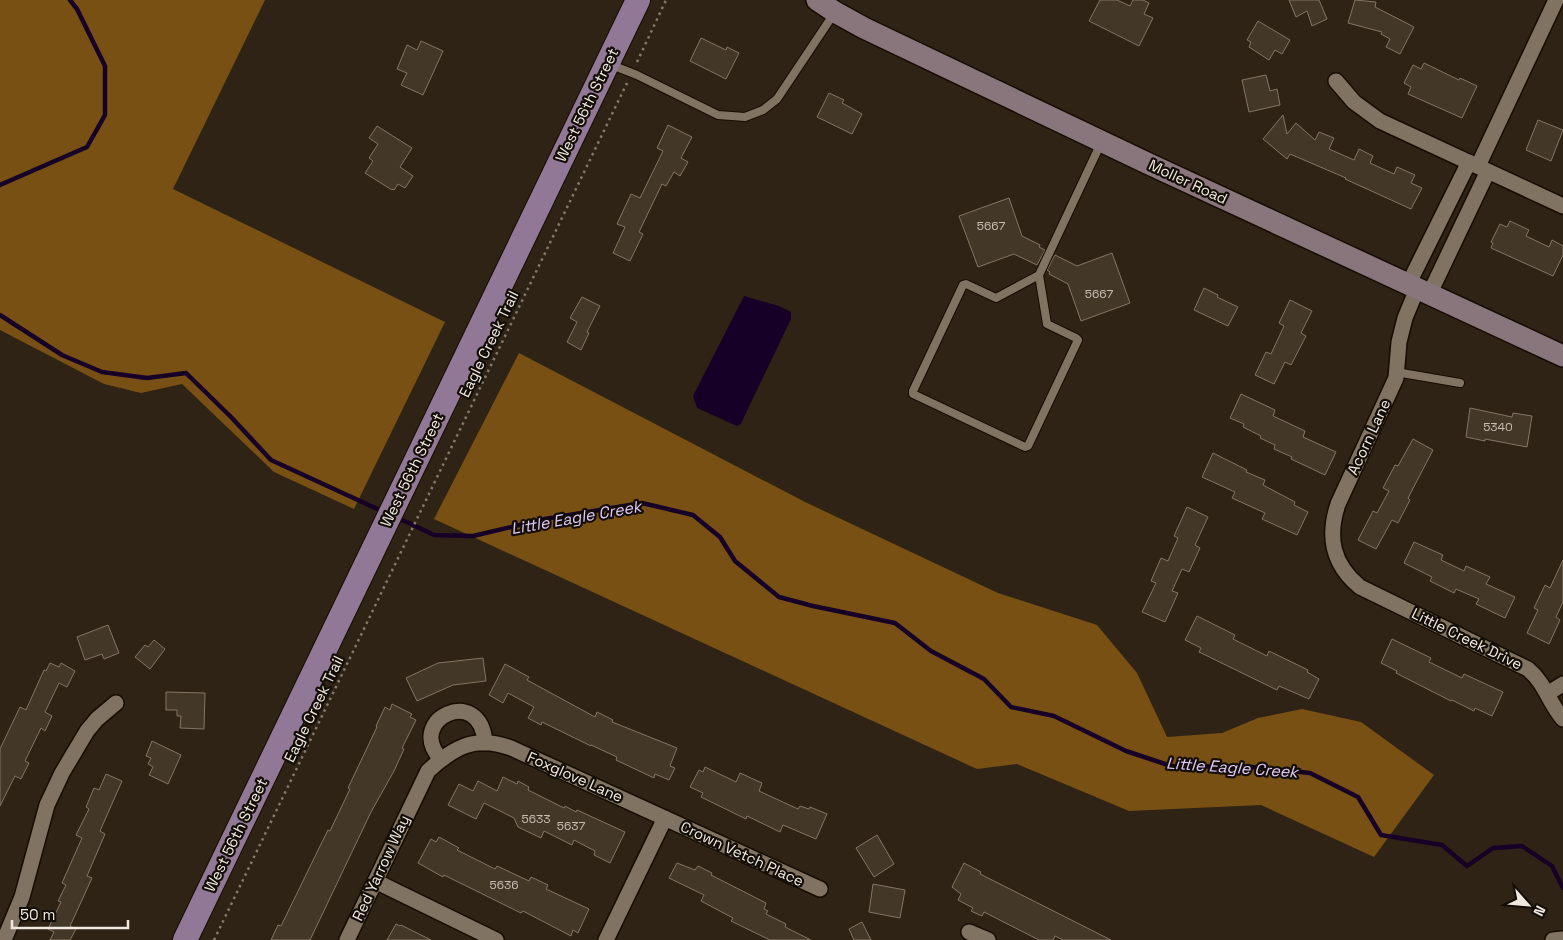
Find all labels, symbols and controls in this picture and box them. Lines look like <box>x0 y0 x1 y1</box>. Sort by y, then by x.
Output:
street label: West 56th Street <box>551 45 622 165</box>
street label: Moller Road <box>1146 155 1231 208</box>
house number: 5667 <box>977 218 1005 234</box>
house number: 5667 <box>1085 286 1113 302</box>
street label: Eagle Creek Trail <box>455 287 523 400</box>
street label: Acorn Lane <box>1343 396 1394 478</box>
street label: West 56th Street <box>376 410 447 530</box>
house number: 5340 <box>1483 419 1513 435</box>
water label: Little Eagle Creek <box>509 495 645 539</box>
street label: Little Creek Drive <box>1409 604 1526 674</box>
street label: Eagle Creek Trail <box>280 652 348 765</box>
street label: Foxglove Lane <box>524 747 626 806</box>
water label: Little Eagle Creek <box>1165 752 1301 783</box>
street label: West 56th Street <box>200 775 271 895</box>
house number: 5633 <box>521 811 551 827</box>
street label: Red Yarrow Way <box>348 812 413 924</box>
street label: Crown Vetch Place <box>678 817 807 891</box>
house number: 5637 <box>557 818 585 834</box>
house number: 5636 <box>489 877 519 893</box>
north arrow <box>1503 880 1553 930</box>
scale bar <box>12 898 129 930</box>
text: N <box>1529 903 1550 919</box>
text: 50 m <box>20 905 55 924</box>

